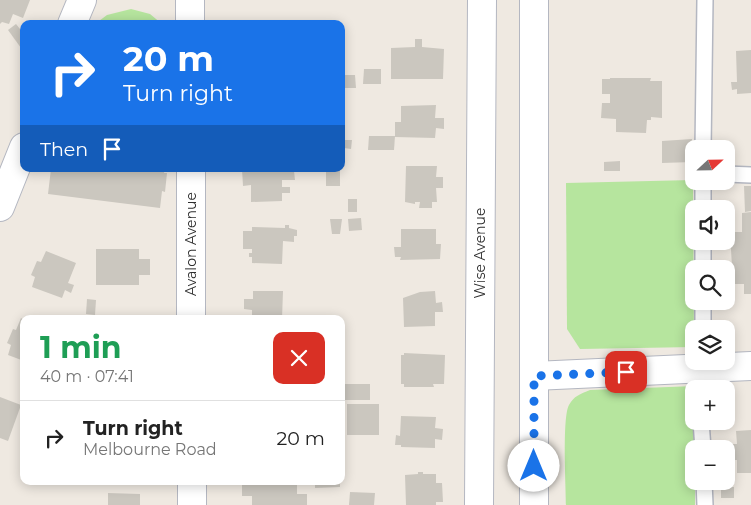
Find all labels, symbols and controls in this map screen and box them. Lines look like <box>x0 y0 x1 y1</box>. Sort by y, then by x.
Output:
text: 20 m <box>123 37 214 80</box>
icon: right <box>40 40 105 105</box>
text: Turn right <box>123 80 233 107</box>
icon: arrive <box>98 135 126 163</box>
text: Then <box>40 138 88 161</box>
north arrow <box>685 140 735 190</box>
map controls <box>685 140 735 490</box>
street label: Avalon Avenue <box>182 192 200 296</box>
button: sound <box>685 200 735 250</box>
street label: Wise Avenue <box>471 208 489 298</box>
button: search <box>685 260 735 310</box>
button: layers <box>685 320 735 370</box>
text: 1 min <box>40 329 121 366</box>
button: close <box>273 332 325 384</box>
pin <box>605 351 647 393</box>
icon: arrive <box>612 358 640 386</box>
text: 40 m · 07:41 <box>40 367 134 386</box>
button: + <box>685 380 735 430</box>
text: Turn right <box>83 417 183 440</box>
icon: right <box>40 424 68 452</box>
text: 20 m <box>277 427 325 450</box>
position arrow <box>507 439 559 491</box>
text: Melbourne Road <box>83 440 217 459</box>
button: − <box>685 440 735 490</box>

